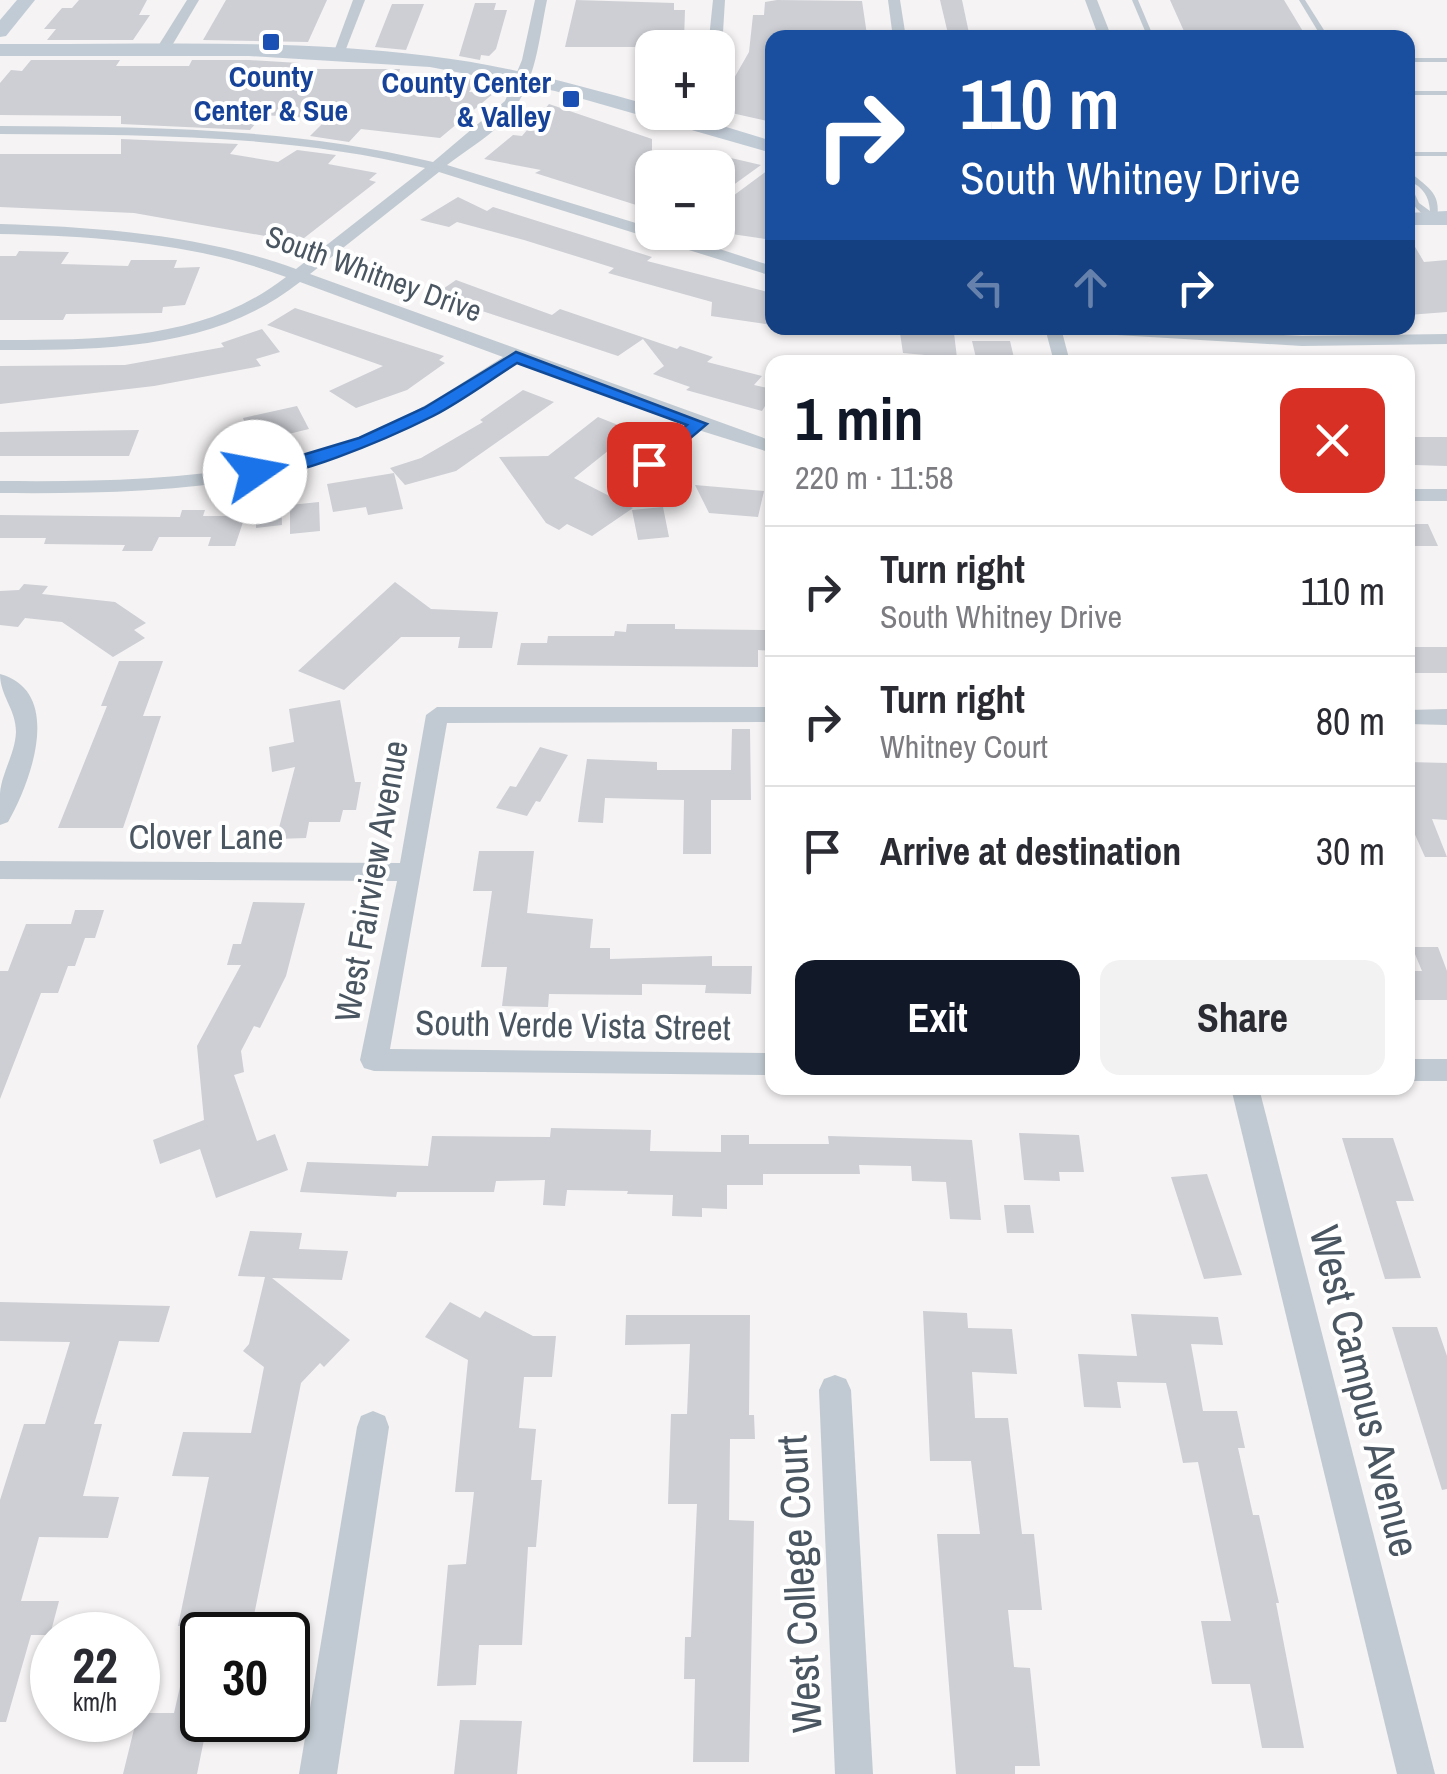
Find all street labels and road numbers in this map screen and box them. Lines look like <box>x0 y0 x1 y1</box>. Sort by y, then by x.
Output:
street label: South Whitney Drive <box>261 215 487 331</box>
street label: West Fairview Avenue <box>323 737 419 1025</box>
street label: Clover Lane <box>129 813 283 860</box>
street label: South Verde Vista Street <box>415 999 731 1051</box>
street label: West Campus Avenue <box>1297 1219 1433 1563</box>
street label: West College Court <box>763 1434 835 1734</box>

